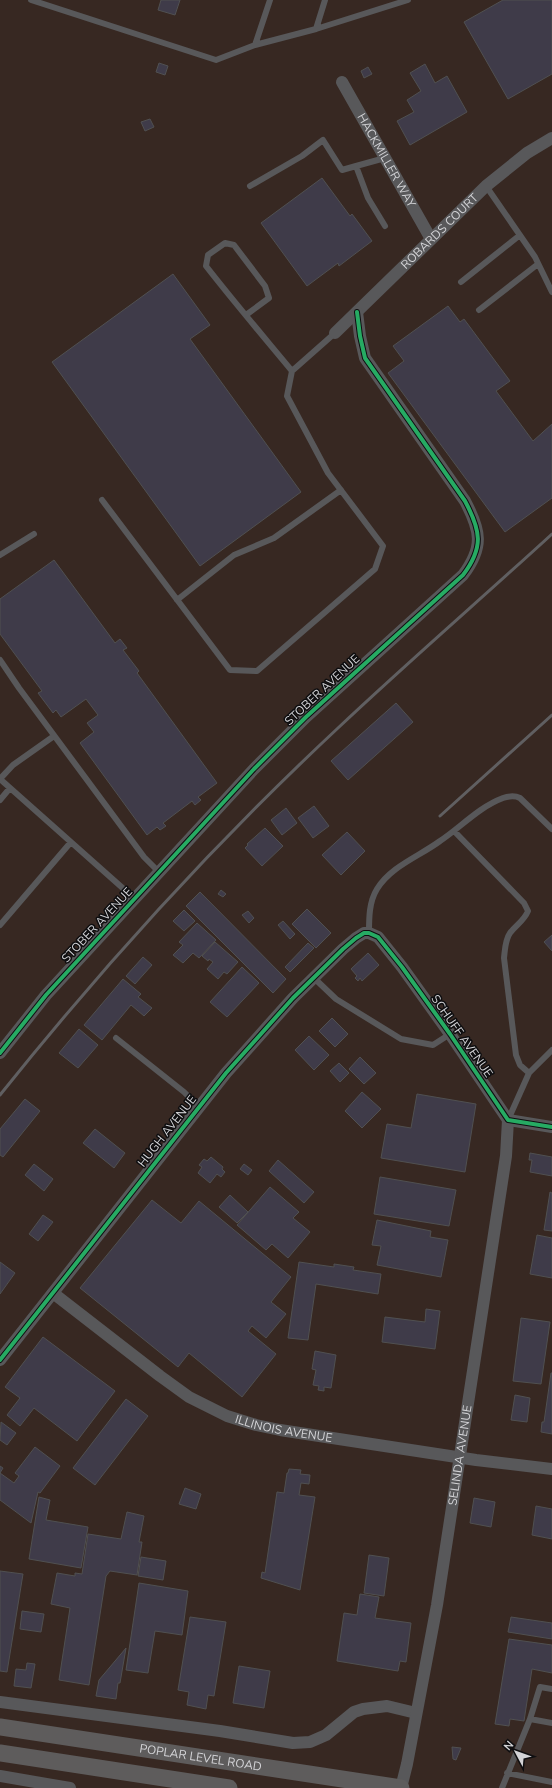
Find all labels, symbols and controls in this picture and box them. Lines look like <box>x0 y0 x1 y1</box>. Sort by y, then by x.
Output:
street label: HACKMILLER WAY <box>353 110 420 211</box>
street label: ROBARDS COURT <box>397 189 482 273</box>
street label: STOBER AVENUE <box>281 651 363 729</box>
street label: STOBER AVENUE <box>58 884 136 966</box>
street label: SCHUFF AVENUE <box>427 991 497 1081</box>
street label: HUGH AVENUE <box>134 1092 200 1170</box>
street label: SELINDA AVENUE <box>444 1404 476 1507</box>
street label: ILLINOIS AVENUE <box>233 1411 333 1446</box>
north arrow <box>496 1732 536 1772</box>
text: N <box>500 1738 517 1754</box>
street label: POPLAR LEVEL ROAD <box>138 1740 263 1775</box>

